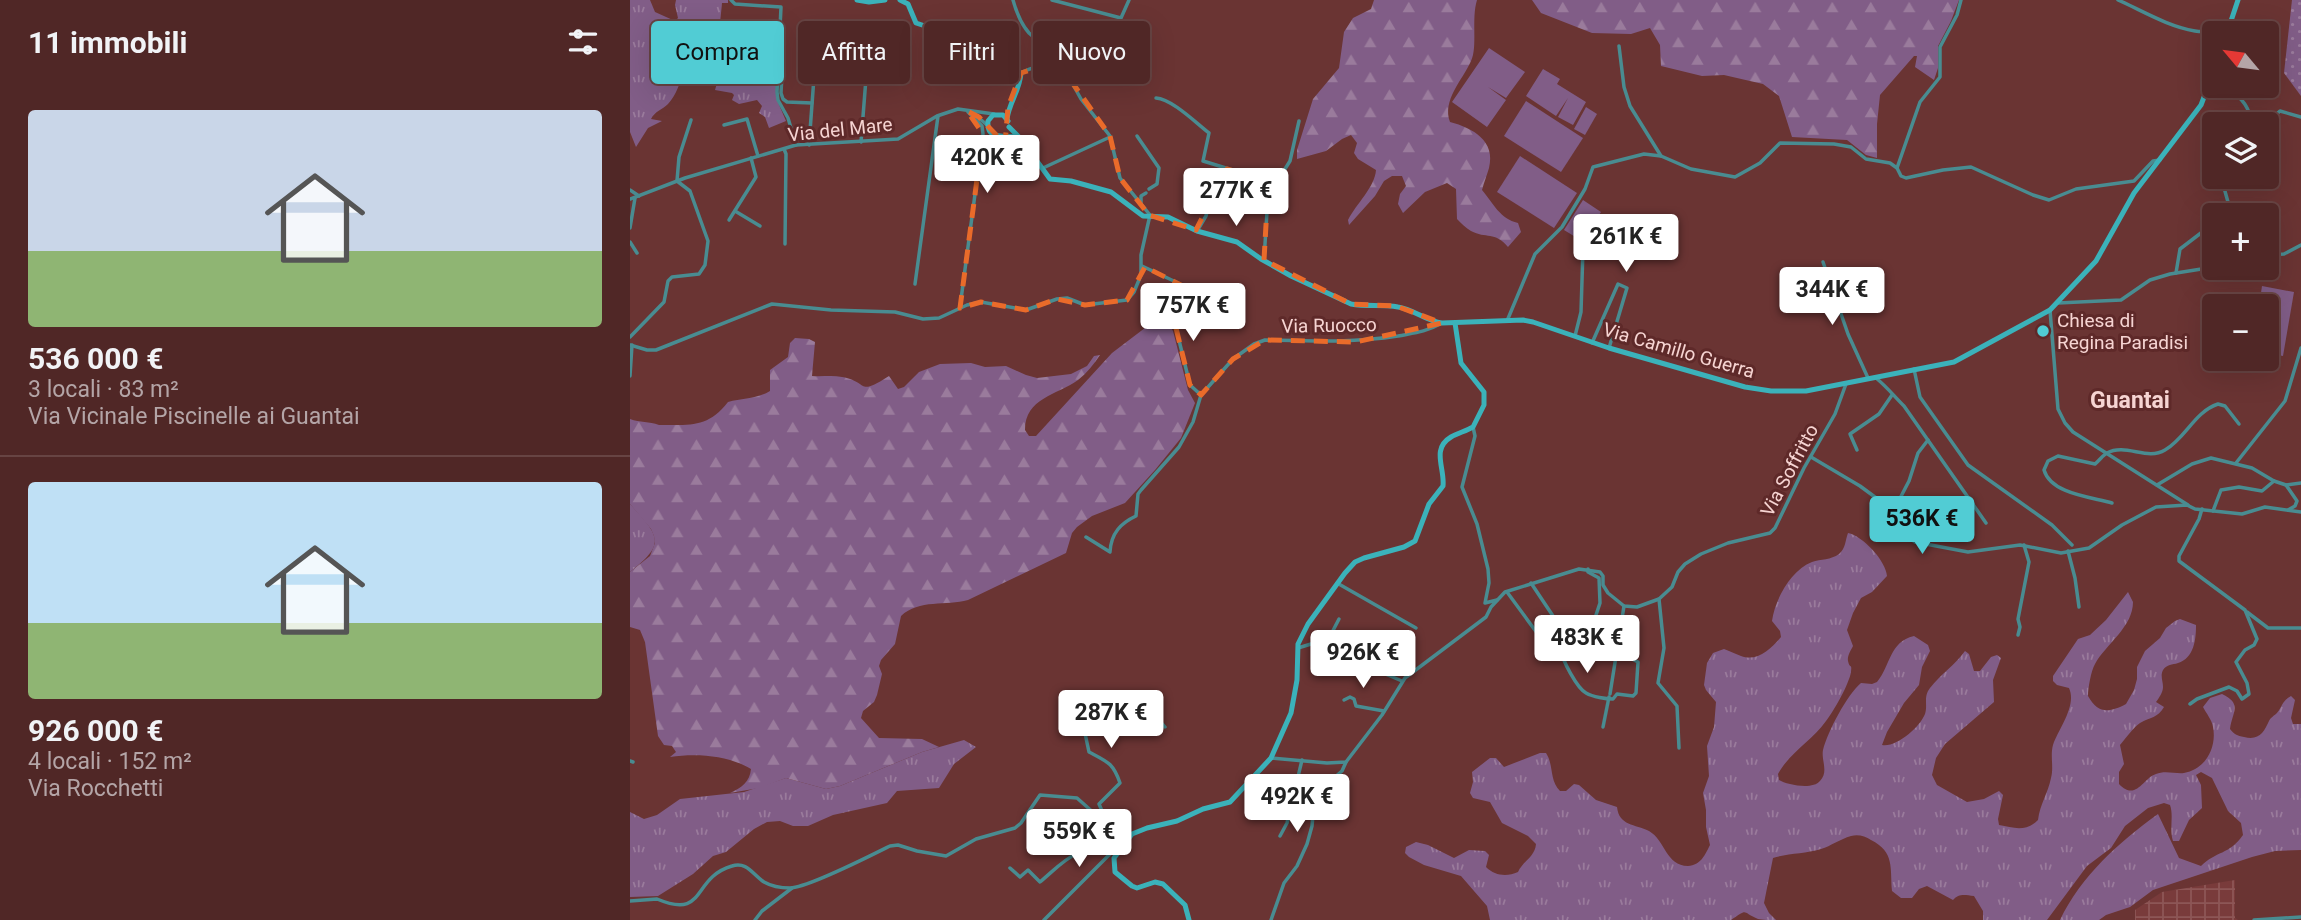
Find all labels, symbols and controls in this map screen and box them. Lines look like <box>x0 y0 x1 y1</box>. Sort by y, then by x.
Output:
chip: Compra <box>651 21 784 84</box>
chip: Affitta <box>798 21 910 84</box>
chip: Filtri <box>924 21 1019 84</box>
chip: Nuovo <box>1033 21 1150 84</box>
north arrow <box>2202 21 2278 98</box>
map controls <box>2202 21 2279 371</box>
icon: filters <box>564 23 602 61</box>
text: 11 immobili <box>28 25 187 60</box>
button: layers <box>2202 112 2279 189</box>
street label: Via del Mare <box>787 113 894 146</box>
pin: 420K € <box>930 136 1044 195</box>
text: 420K € <box>950 144 1024 171</box>
icon: home <box>252 155 378 281</box>
pin: 277K € <box>1179 168 1293 228</box>
text: 277K € <box>1199 177 1273 204</box>
button: + <box>2202 203 2279 280</box>
pin: 261K € <box>1569 215 1683 274</box>
text: 261K € <box>1589 223 1663 250</box>
pin: 344K € <box>1775 268 1889 327</box>
text: 344K € <box>1795 276 1869 303</box>
pin: 757K € <box>1136 284 1250 343</box>
text: 757K € <box>1156 292 1230 319</box>
button: − <box>2202 294 2279 371</box>
place label: Chiesa di Regina Paradisi <box>2057 309 2188 354</box>
street label: Via Ruocco <box>1281 313 1377 338</box>
street label: Via Camillo Guerra <box>1600 318 1757 383</box>
marker: Chiesa di Regina Paradisi <box>2035 323 2051 339</box>
text: 536 000 € <box>28 341 163 376</box>
text: 3 locali · 83 m² <box>28 376 179 403</box>
district label: Guantai <box>2090 387 2170 414</box>
text: Via Vicinale Piscinelle ai Guantai <box>28 403 360 430</box>
street label: Via Soffritto <box>1756 420 1823 520</box>
pin: 536K € <box>1865 496 1979 556</box>
text: 536K € <box>1885 505 1959 532</box>
icon: home <box>252 527 378 653</box>
pin: 483K € <box>1530 616 1644 675</box>
text: 483K € <box>1550 624 1624 651</box>
pin: 926K € <box>1306 630 1420 690</box>
text: 926K € <box>1326 639 1400 666</box>
pin: 287K € <box>1054 690 1168 750</box>
text: 287K € <box>1074 699 1148 726</box>
text: 926 000 € <box>28 713 163 748</box>
text: 4 locali · 152 m² <box>28 748 192 775</box>
pin: 492K € <box>1240 774 1354 834</box>
text: Via Rocchetti <box>28 775 163 802</box>
text: 492K € <box>1260 783 1334 810</box>
pin: 559K € <box>1022 810 1136 869</box>
text: 559K € <box>1042 818 1116 845</box>

